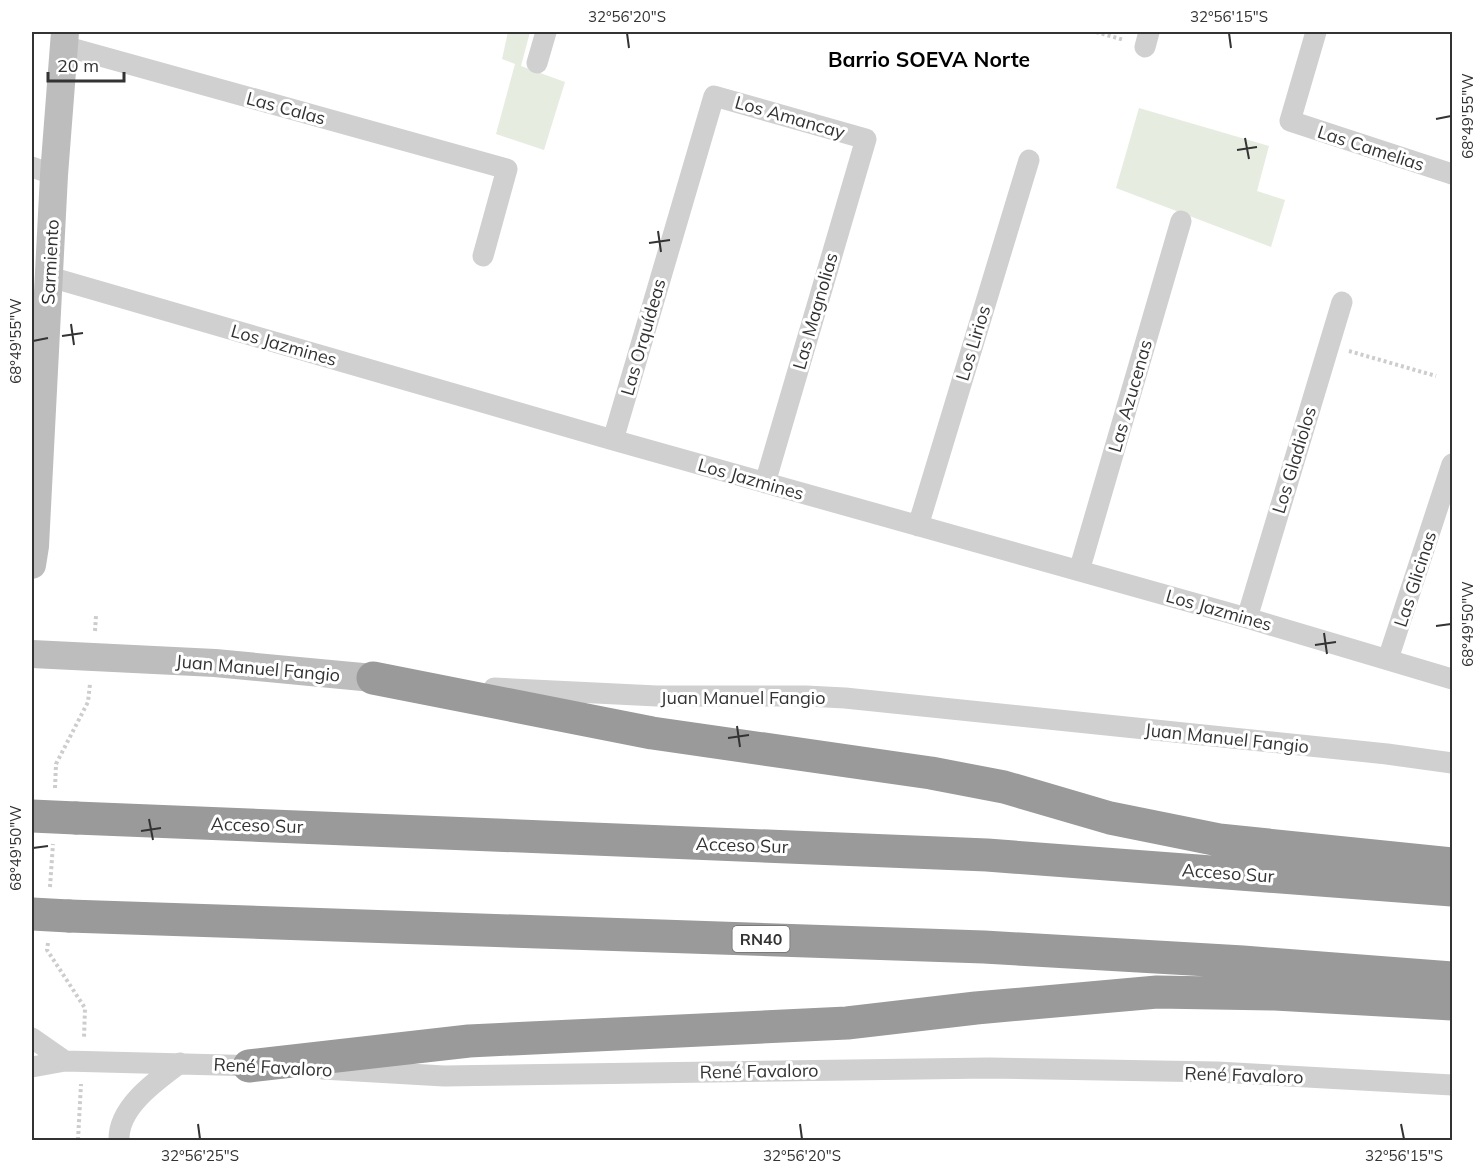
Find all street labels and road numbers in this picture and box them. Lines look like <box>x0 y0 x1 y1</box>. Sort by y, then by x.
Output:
street label: Las Calas <box>244 86 328 130</box>
street label: Los Amancay <box>732 90 848 144</box>
street label: Las Camelias <box>1315 120 1427 176</box>
street label: Sarmiento <box>36 219 64 305</box>
street label: Las Magnolias <box>787 250 843 372</box>
street label: Las Orquídeas <box>615 276 671 398</box>
street label: Los Lirios <box>951 302 995 384</box>
street label: Los Jazmines <box>228 319 340 371</box>
street label: Las Azucenas <box>1103 337 1157 455</box>
street label: Los Gladiolos <box>1267 404 1321 516</box>
street label: Los Jazmines <box>695 453 807 505</box>
street label: Las Glicinas <box>1389 528 1441 630</box>
street label: Los Jazmines <box>1163 584 1275 636</box>
street label: Juan Manuel Fangio <box>175 649 341 687</box>
street label: Juan Manuel Fangio <box>661 686 825 709</box>
street label: Juan Manuel Fangio <box>1144 718 1310 758</box>
street label: Acceso Sur <box>210 812 304 838</box>
street label: Acceso Sur <box>695 832 789 858</box>
street label: Acceso Sur <box>1181 858 1275 888</box>
road number: RN40 <box>732 926 789 952</box>
street label: René Favaloro <box>213 1052 333 1082</box>
street label: René Favaloro <box>699 1058 819 1084</box>
street label: René Favaloro <box>1184 1061 1304 1089</box>

